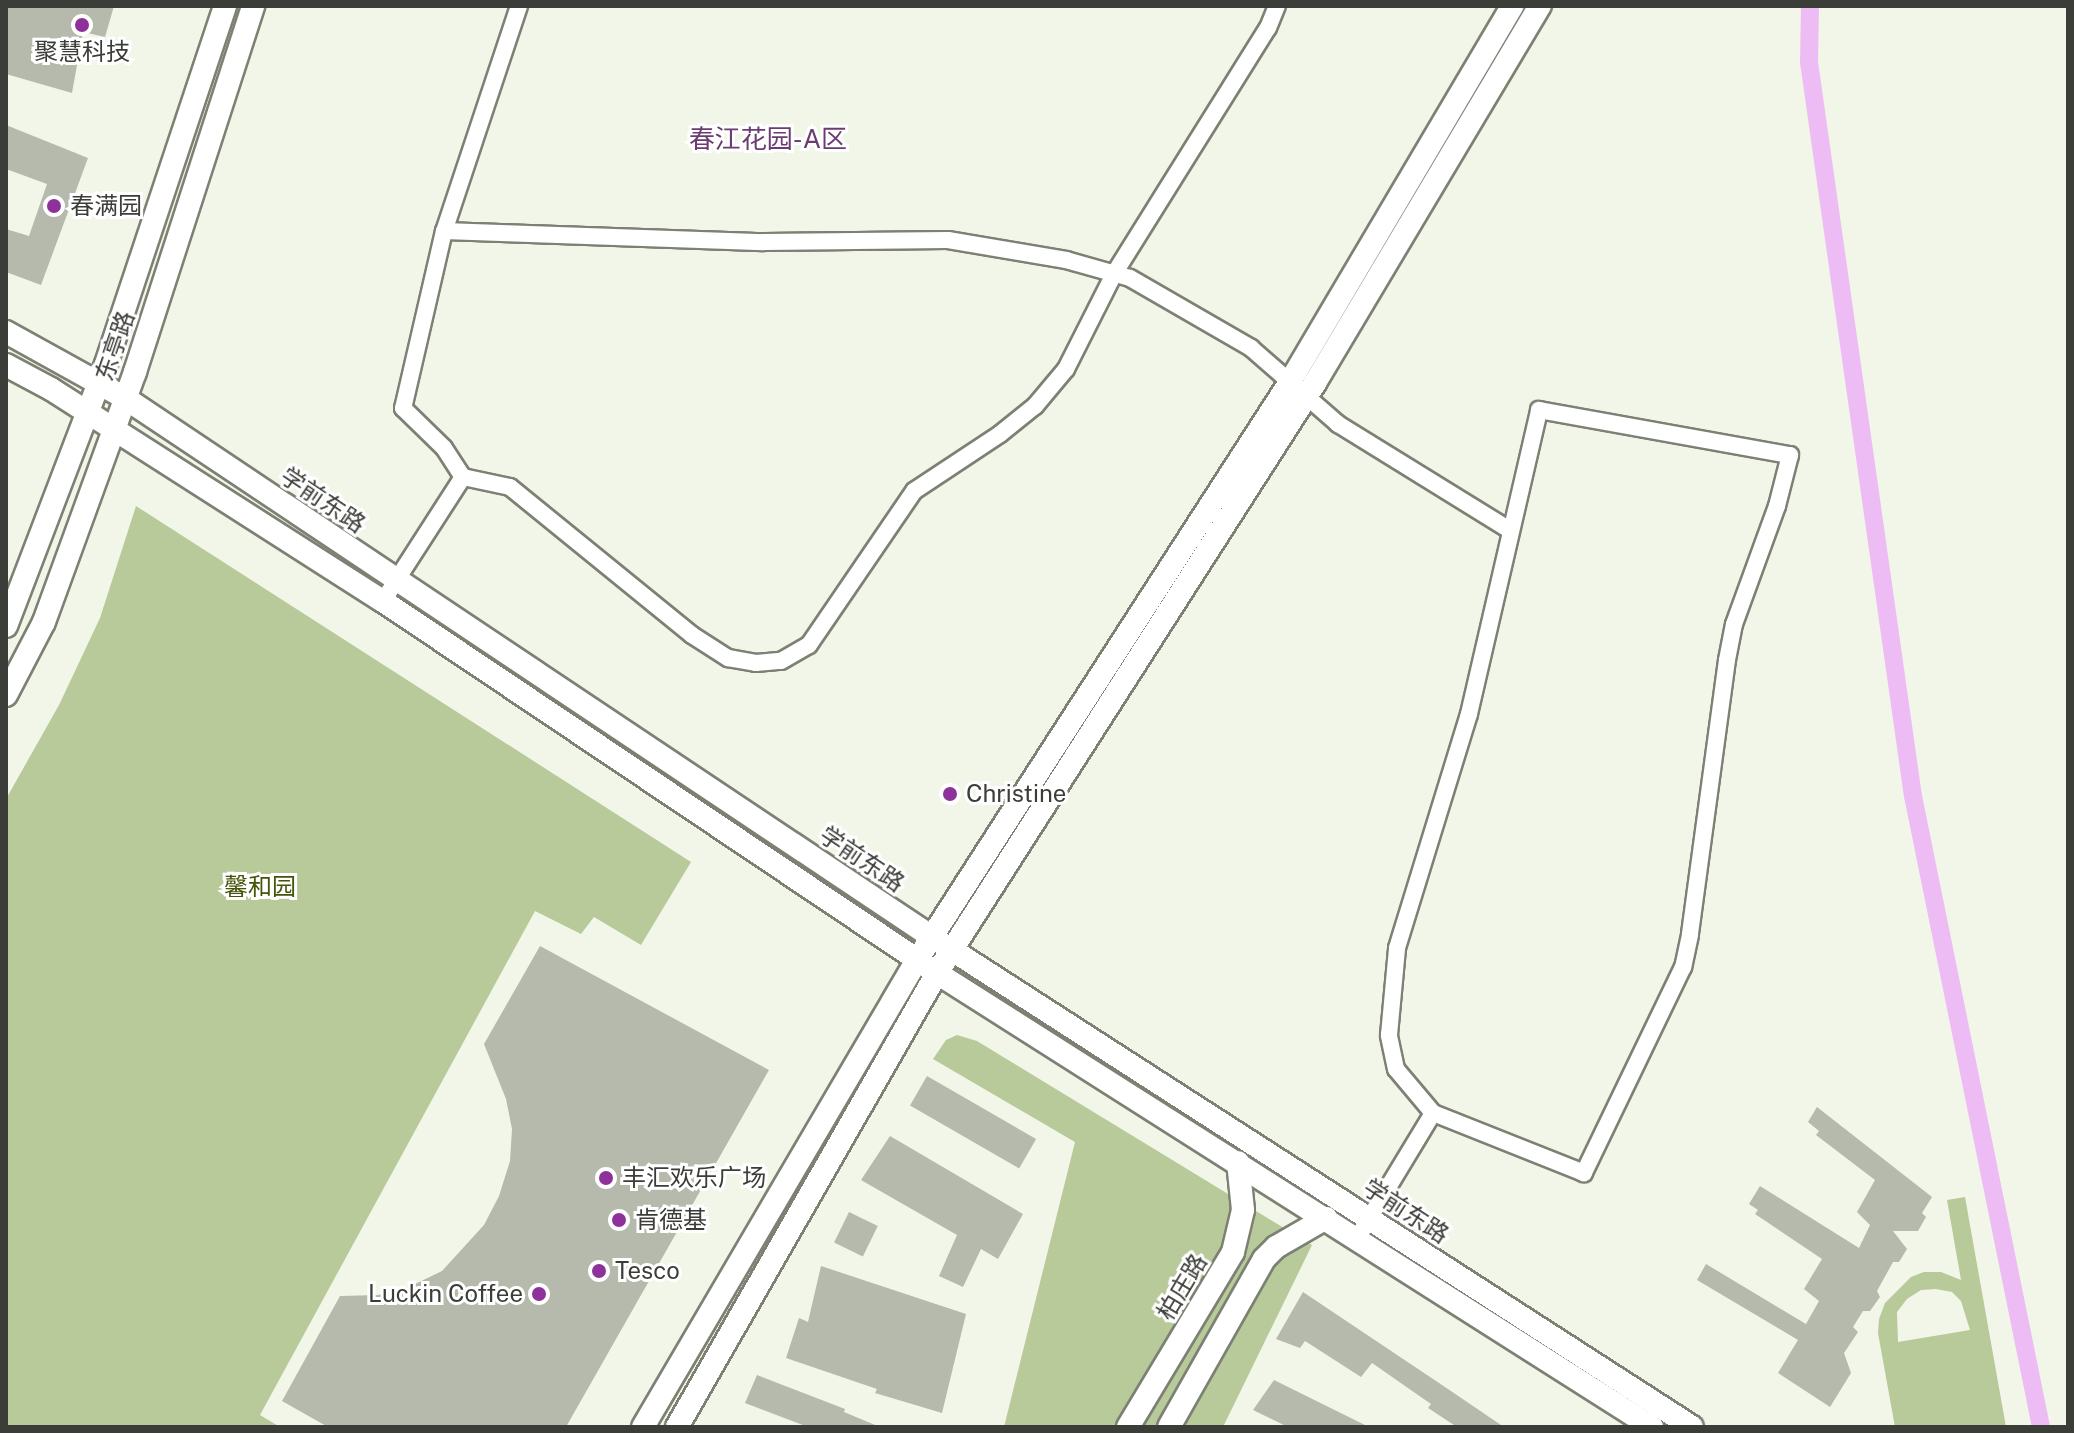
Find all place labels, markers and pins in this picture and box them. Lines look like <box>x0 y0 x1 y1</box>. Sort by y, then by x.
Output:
marker: 聚慧科技 <box>73 16 91 34</box>
place label: 聚慧科技 <box>34 38 130 66</box>
place label: 春满园 <box>70 192 142 220</box>
marker: 春满园 <box>45 197 63 215</box>
place label: Christine <box>966 780 1066 808</box>
marker: Christine <box>941 785 959 803</box>
place label: 丰汇欢乐广场 <box>622 1164 766 1192</box>
marker: 丰汇欢乐广场 <box>597 1169 615 1187</box>
place label: 肯德基 <box>635 1206 707 1234</box>
marker: 肯德基 <box>610 1211 628 1229</box>
place label: Tesco <box>615 1257 680 1285</box>
marker: Tesco <box>590 1262 608 1280</box>
place label: Luckin Coffee <box>368 1280 523 1308</box>
marker: Luckin Coffee <box>530 1285 548 1303</box>

